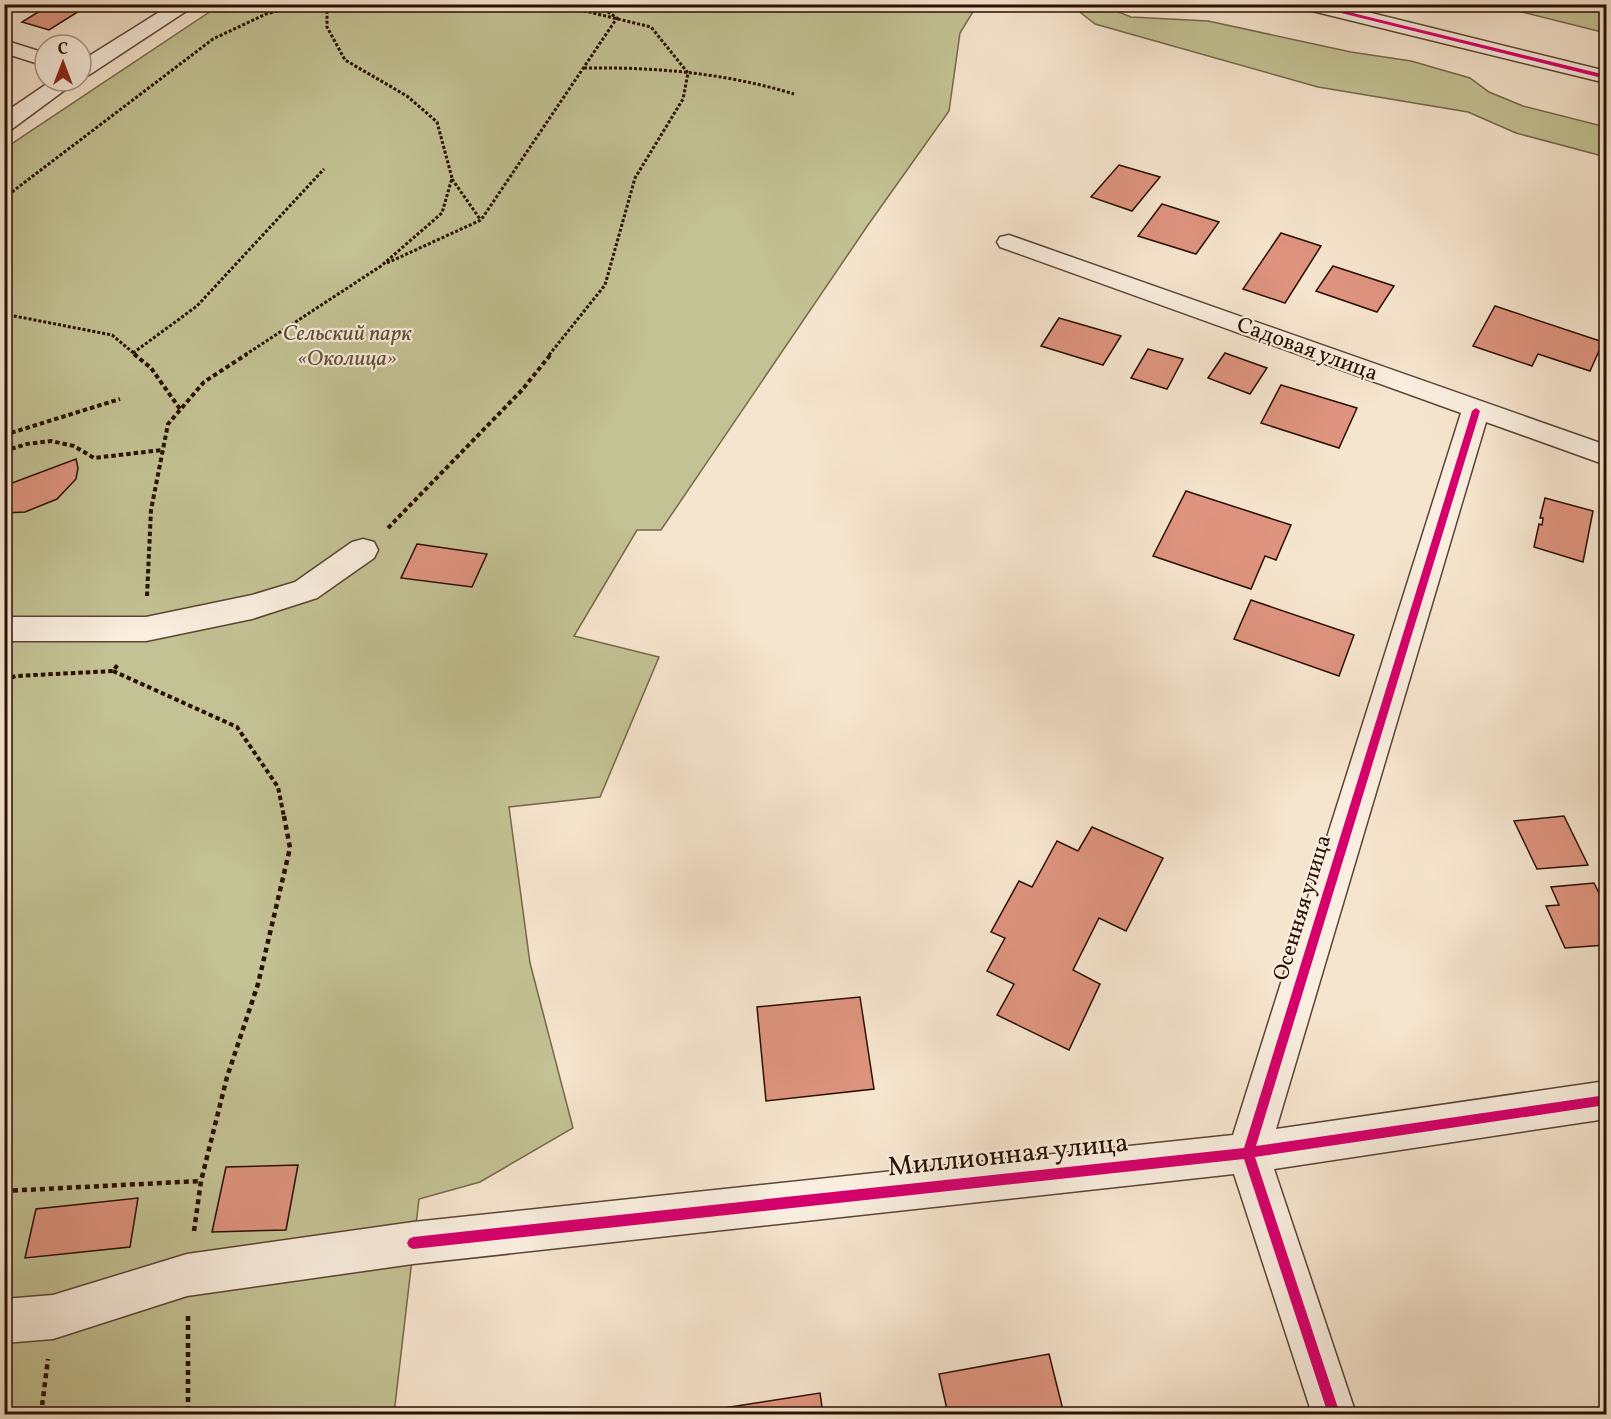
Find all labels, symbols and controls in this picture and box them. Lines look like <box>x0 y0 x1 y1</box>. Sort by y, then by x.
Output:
north arrow <box>33 33 93 93</box>
text: С <box>58 39 68 61</box>
street label: Садовая улица <box>1232 310 1382 390</box>
park label: Сельский парк «Околица» <box>283 319 412 375</box>
street label: Осенняя улица <box>1266 831 1340 985</box>
street label: Миллионная улица <box>886 1124 1130 1188</box>

